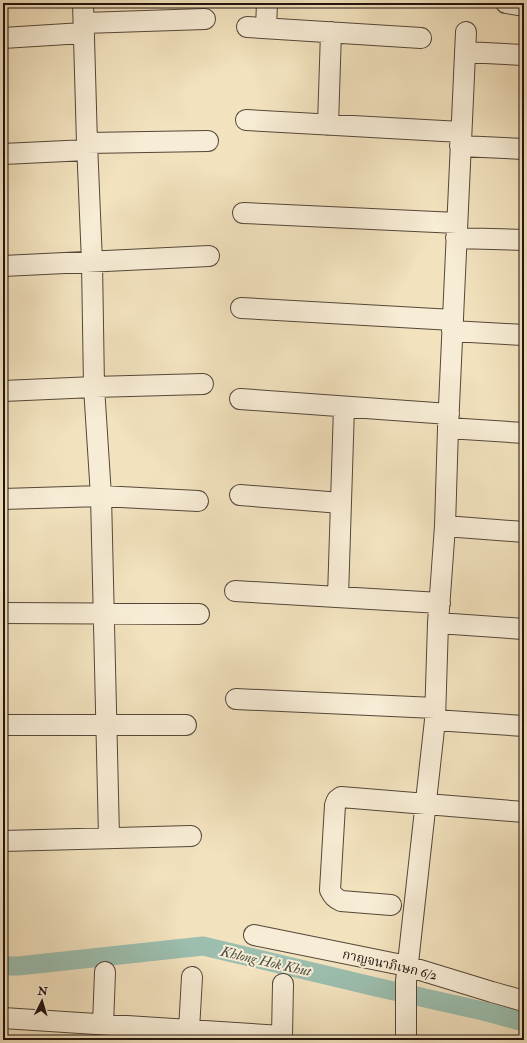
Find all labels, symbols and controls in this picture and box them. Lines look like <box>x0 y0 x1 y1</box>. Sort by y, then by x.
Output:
water label: Khlong Hok Khut <box>218 943 314 980</box>
street label: กาญจนาภิเษก 6/2 <box>341 946 439 984</box>
north arrow <box>22 981 62 1021</box>
text: N <box>36 985 49 999</box>

